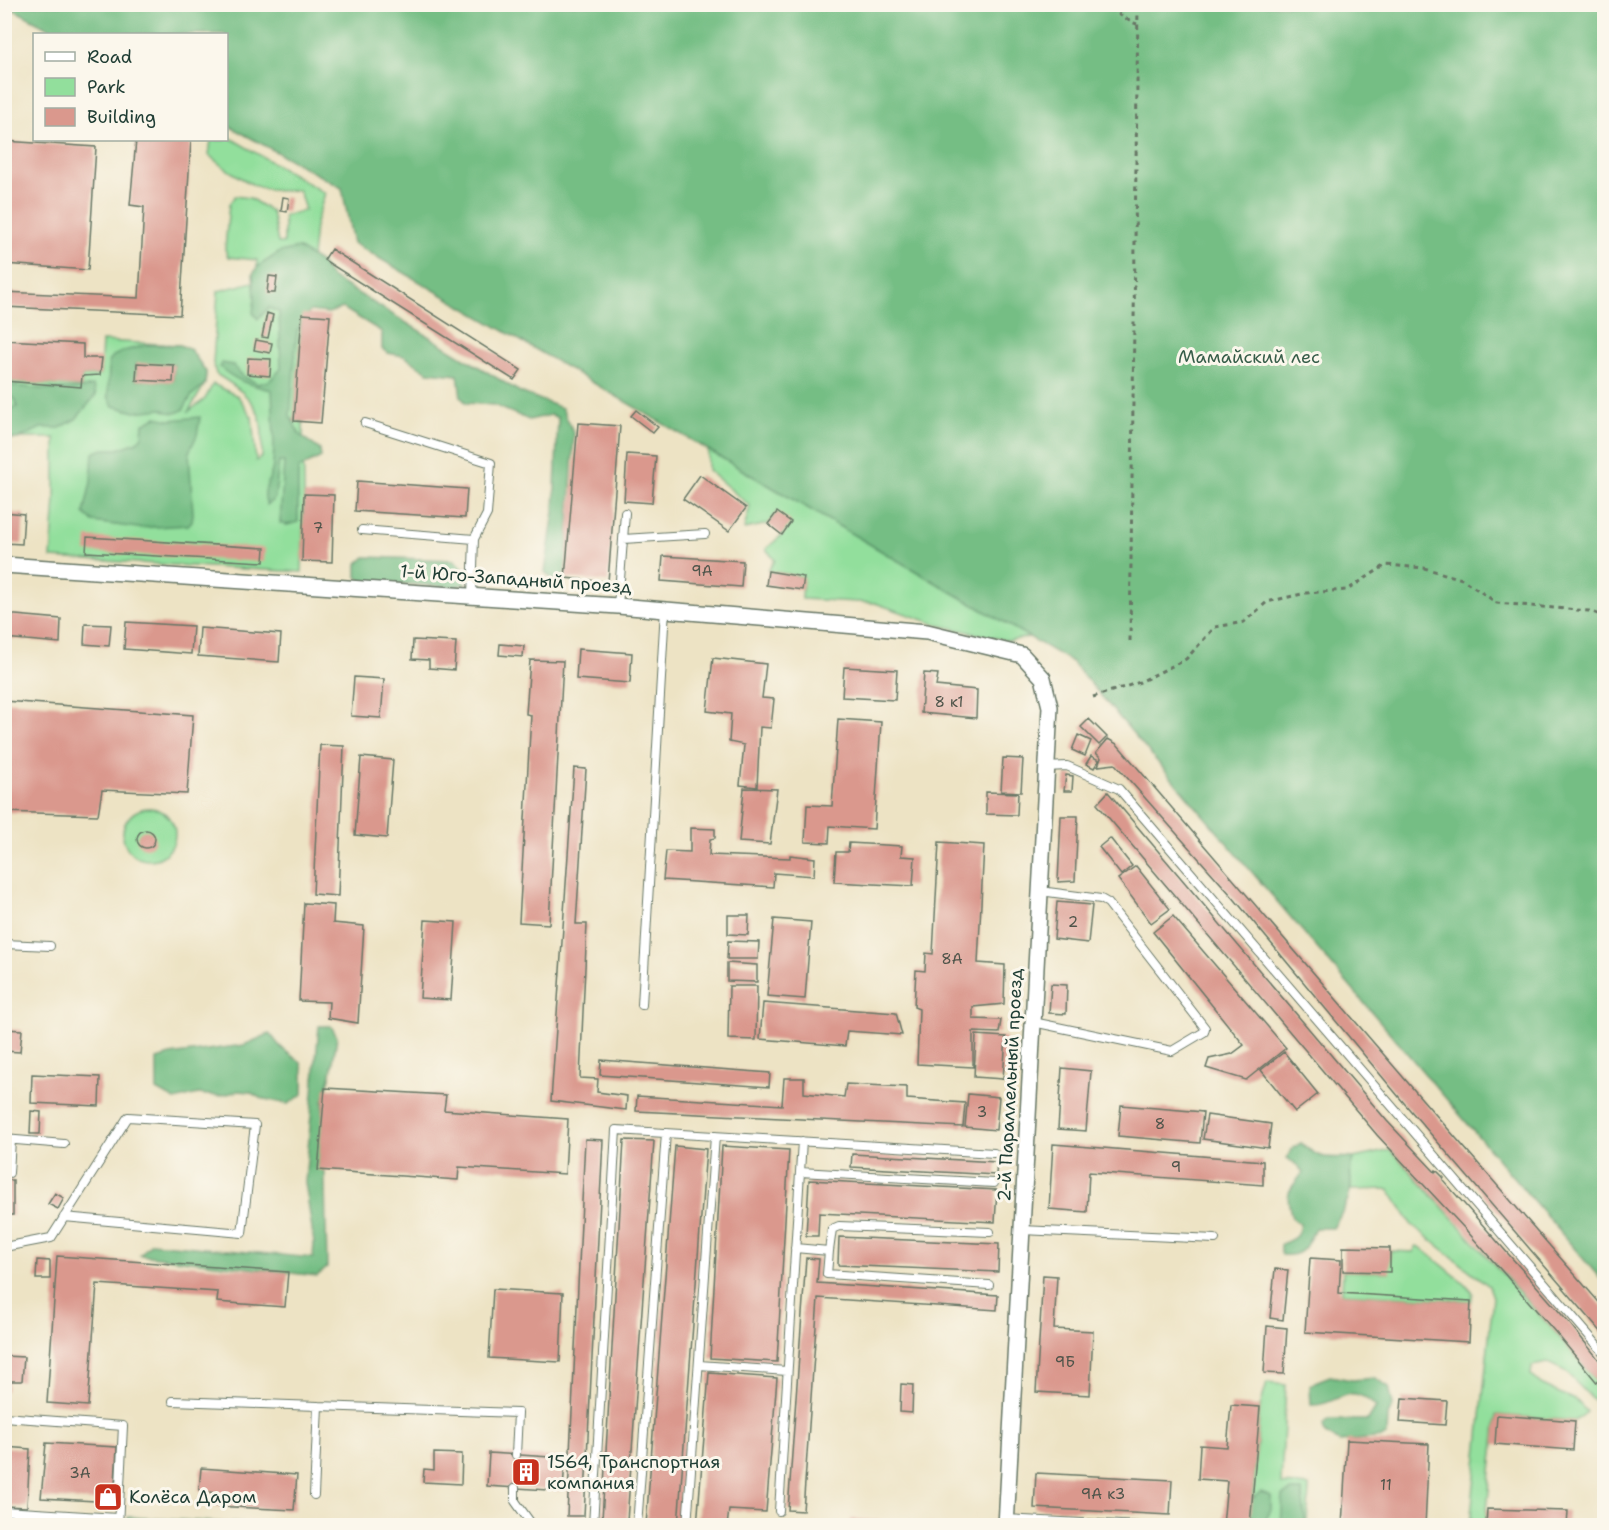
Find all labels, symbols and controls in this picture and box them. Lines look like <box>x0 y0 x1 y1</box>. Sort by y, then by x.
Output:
legend <box>33 33 228 141</box>
text: Road <box>87 45 132 69</box>
text: Park <box>87 75 126 99</box>
text: Building <box>87 105 156 129</box>
park label: Мамайский лес <box>1178 345 1320 369</box>
house number: 7 <box>313 518 323 538</box>
street label: 1-й Юго-Западный проезд <box>399 559 633 599</box>
house number: 9А <box>691 561 713 581</box>
house number: 8 к1 <box>935 692 964 712</box>
house number: 2 <box>1068 912 1078 932</box>
house number: 8А <box>941 949 963 969</box>
street label: 2-й Параллельный проезд <box>992 967 1028 1202</box>
house number: 3 <box>977 1102 987 1122</box>
house number: 8 <box>1155 1114 1165 1134</box>
house number: 9 <box>1171 1157 1181 1177</box>
house number: 9Б <box>1055 1352 1075 1372</box>
place label: 1564, Транспортная компания <box>547 1450 720 1495</box>
building icon: 1564, Транспортная компания <box>510 1456 542 1488</box>
house number: 3А <box>69 1463 91 1483</box>
house number: 11 <box>1380 1475 1392 1495</box>
shop icon: Колёса Даром <box>92 1481 124 1513</box>
house number: 9А к3 <box>1081 1484 1125 1504</box>
place label: Колёса Даром <box>129 1485 256 1509</box>

